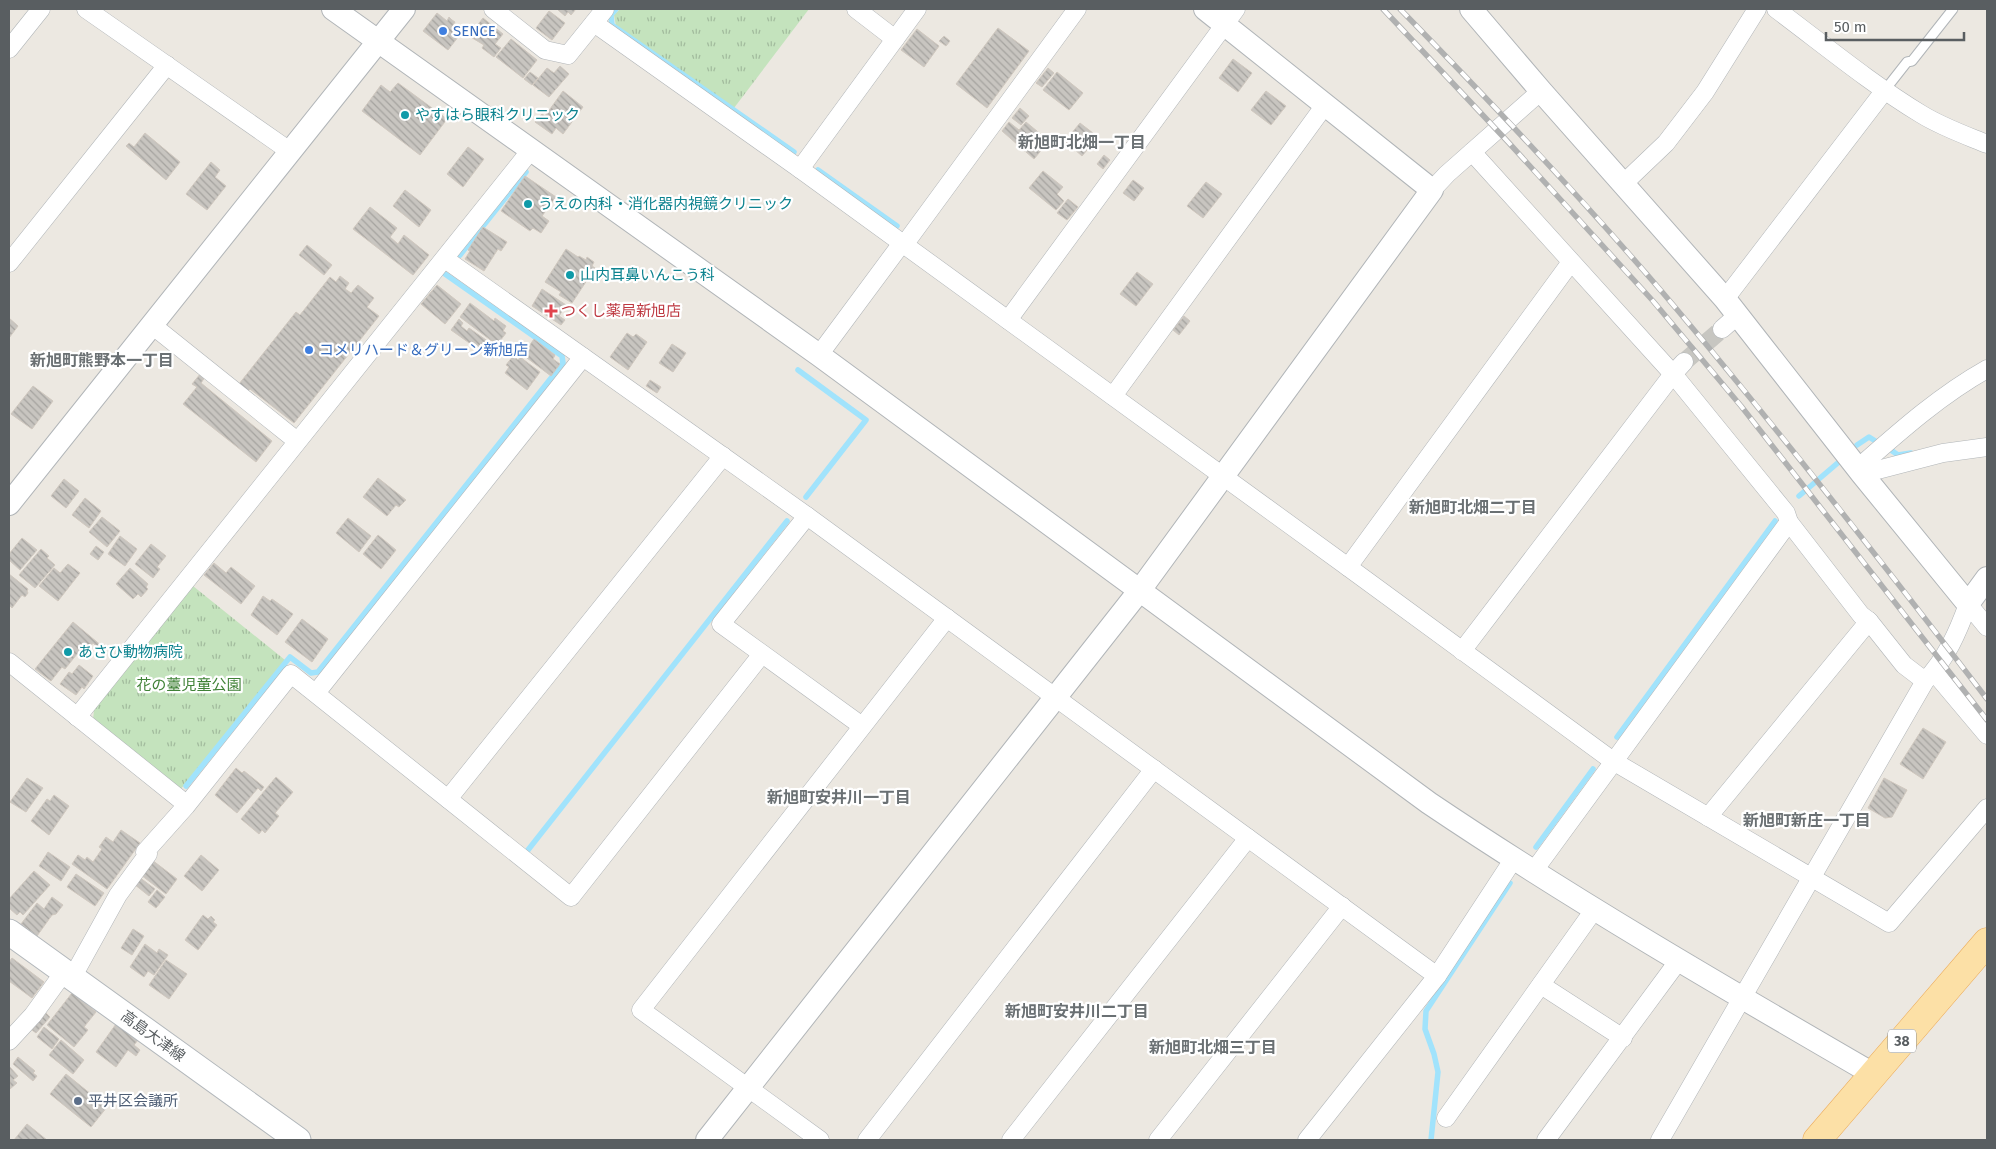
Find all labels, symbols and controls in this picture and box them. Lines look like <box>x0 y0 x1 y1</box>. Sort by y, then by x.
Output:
scale bar <box>1826 10 1964 42</box>
text: 50 m <box>1834 18 1867 36</box>
place label: SENCE <box>453 22 496 40</box>
marker: SENCE <box>437 25 449 37</box>
place label: やすはら眼科クリニック <box>415 106 580 124</box>
marker: やすはら眼科クリニック <box>399 109 411 121</box>
district label: 新旭町北畑一丁目 <box>1018 133 1146 152</box>
place label: うえの内科・消化器内視鏡クリニック <box>538 195 793 213</box>
marker: うえの内科・消化器内視鏡クリニック <box>522 198 534 210</box>
place label: 山内耳鼻いんこう科 <box>580 266 715 284</box>
marker: 山内耳鼻いんこう科 <box>564 269 576 281</box>
place label: つくし薬局新旭店 <box>561 302 681 320</box>
marker: つくし薬局新旭店 <box>545 305 557 317</box>
place label: コメリハード＆グリーン新旭店 <box>319 341 528 359</box>
marker: コメリハード＆グリーン新旭店 <box>303 344 315 356</box>
district label: 新旭町熊野本一丁目 <box>30 351 174 370</box>
district label: 新旭町北畑二丁目 <box>1409 498 1537 517</box>
place label: あさひ動物病院 <box>78 643 183 661</box>
marker: あさひ動物病院 <box>62 646 74 658</box>
park label: 花の薹児童公園 <box>136 676 242 694</box>
district label: 新旭町安井川一丁目 <box>767 788 911 807</box>
district label: 新旭町新庄一丁目 <box>1743 811 1871 830</box>
district label: 新旭町安井川二丁目 <box>1005 1002 1149 1021</box>
street label: 高島大津線 <box>117 1007 189 1065</box>
road number: 38 <box>1888 1030 1916 1052</box>
district label: 新旭町北畑三丁目 <box>1149 1038 1277 1057</box>
place label: 平井区会議所 <box>88 1092 178 1110</box>
marker: 平井区会議所 <box>72 1095 84 1107</box>

